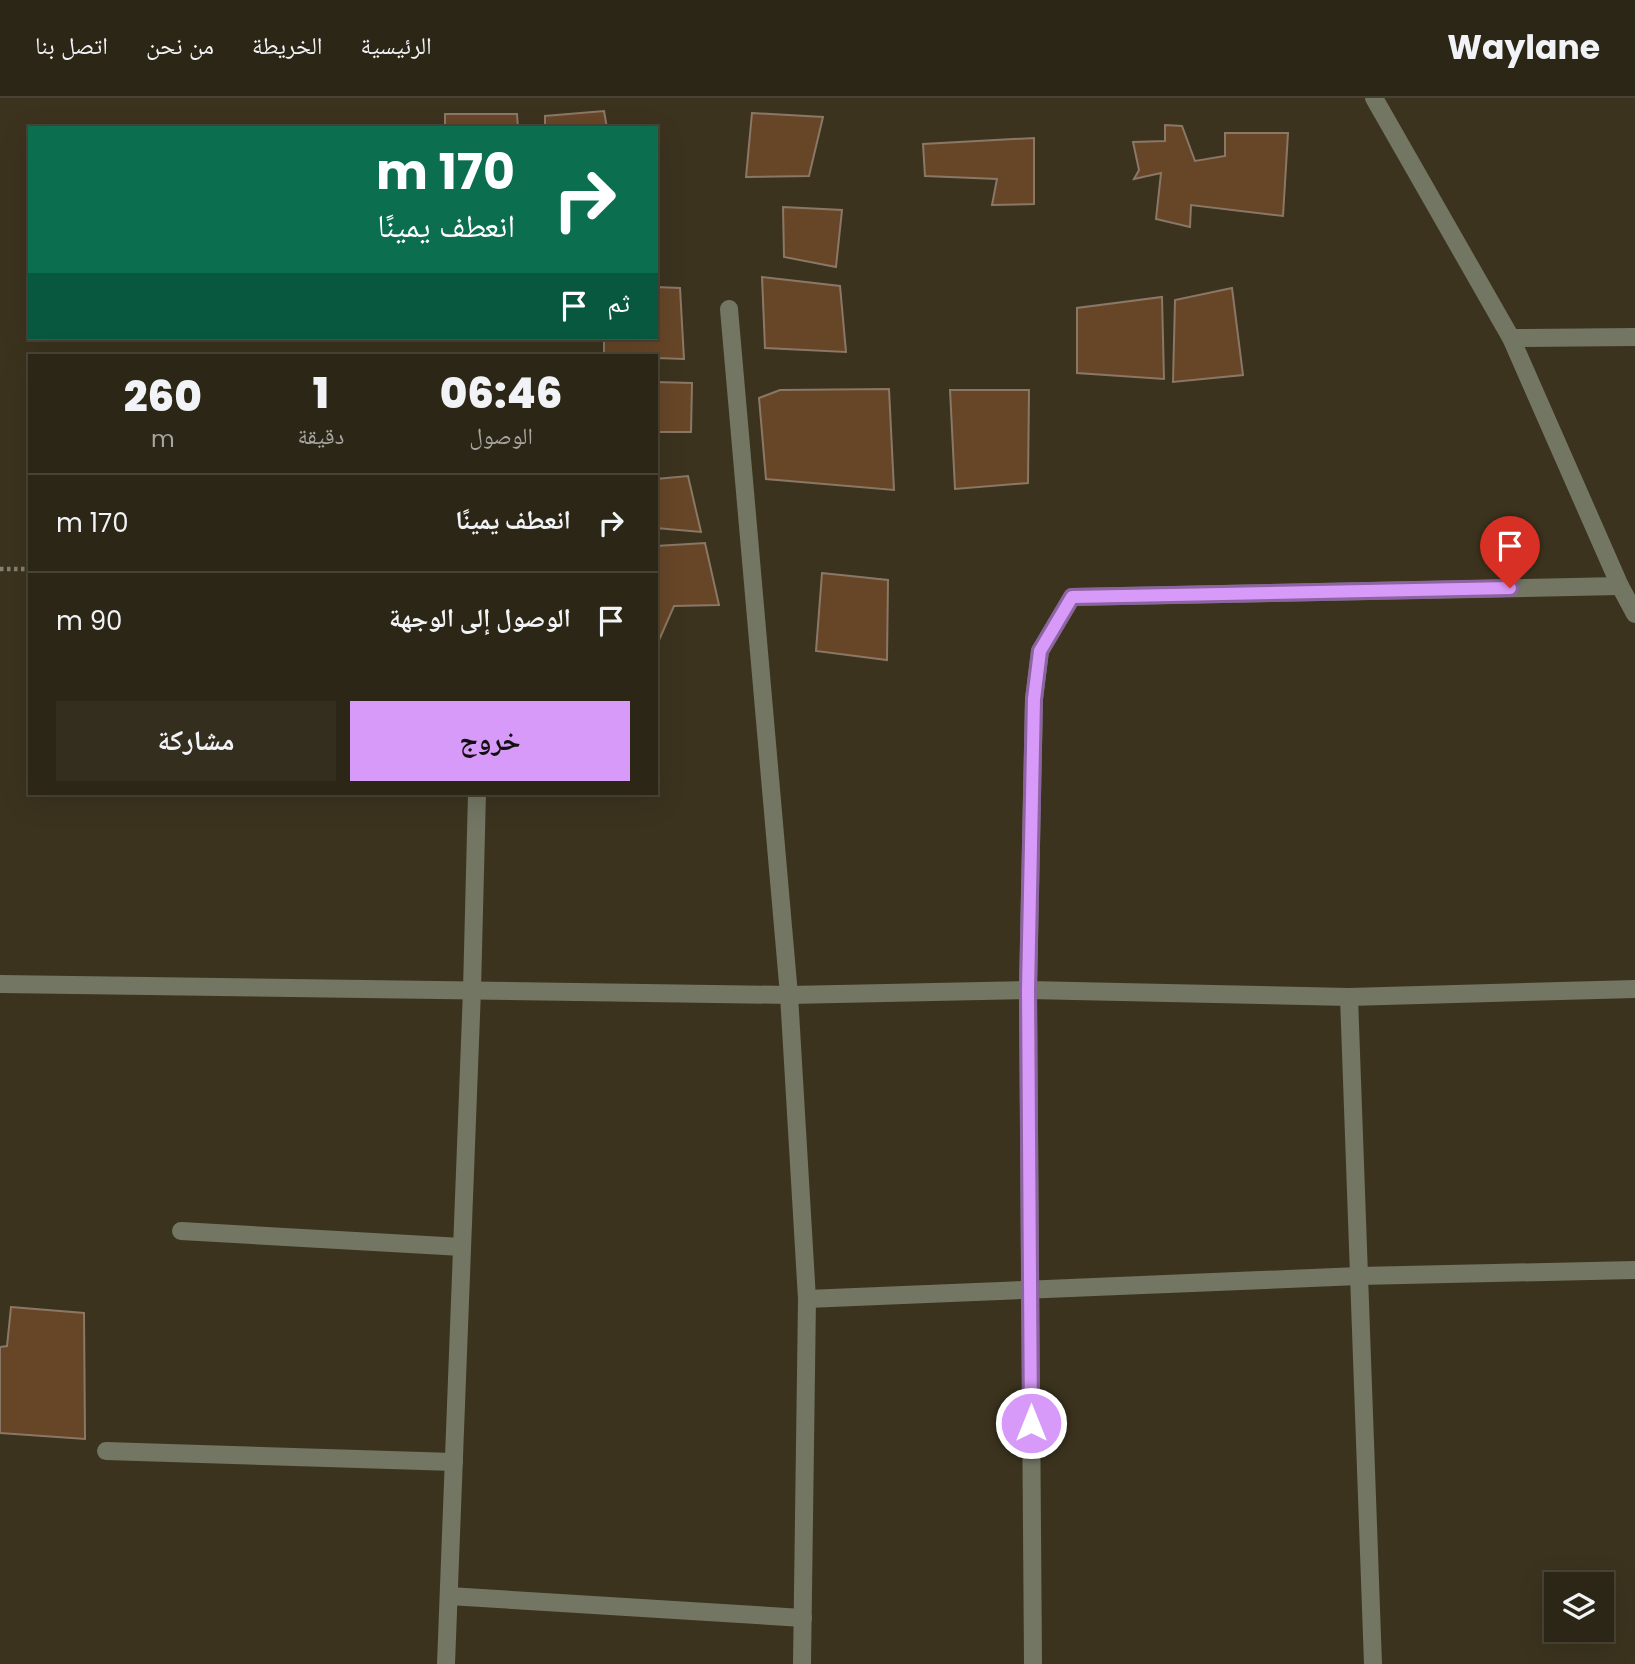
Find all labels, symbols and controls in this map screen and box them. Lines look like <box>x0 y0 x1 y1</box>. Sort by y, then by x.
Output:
text: Waylane <box>1447 24 1600 71</box>
text: اتصل بنا <box>35 29 108 62</box>
text: من نحن <box>146 29 214 62</box>
text: الخريطة <box>252 29 323 62</box>
text: الرئيسية <box>361 29 432 62</box>
text: 170 m <box>376 138 515 206</box>
icon: right <box>539 154 630 245</box>
text: انعطف يمينًا <box>377 203 515 248</box>
text: ثم <box>607 285 630 321</box>
icon: arrive <box>555 287 593 325</box>
text: 1 <box>313 364 329 423</box>
text: 06:46 <box>440 364 562 423</box>
text: 260 <box>124 367 202 426</box>
text: دقيقة <box>297 420 344 452</box>
text: الوصول <box>469 420 533 452</box>
text: m <box>151 423 175 455</box>
text: انعطف يمينًا <box>455 502 571 538</box>
icon: right <box>592 504 630 542</box>
text: 170 m <box>56 505 129 541</box>
pin <box>1480 516 1540 588</box>
icon: arrive <box>1491 527 1529 565</box>
text: الوصول إلى الوجهة <box>389 600 571 636</box>
icon: arrive <box>592 602 630 640</box>
text: 90 m <box>56 603 122 639</box>
button: مشاركة <box>56 701 336 781</box>
button: خروج <box>350 701 630 781</box>
position arrow <box>994 1386 1068 1460</box>
map controls <box>1544 1572 1614 1642</box>
button: layers <box>1544 1572 1614 1642</box>

